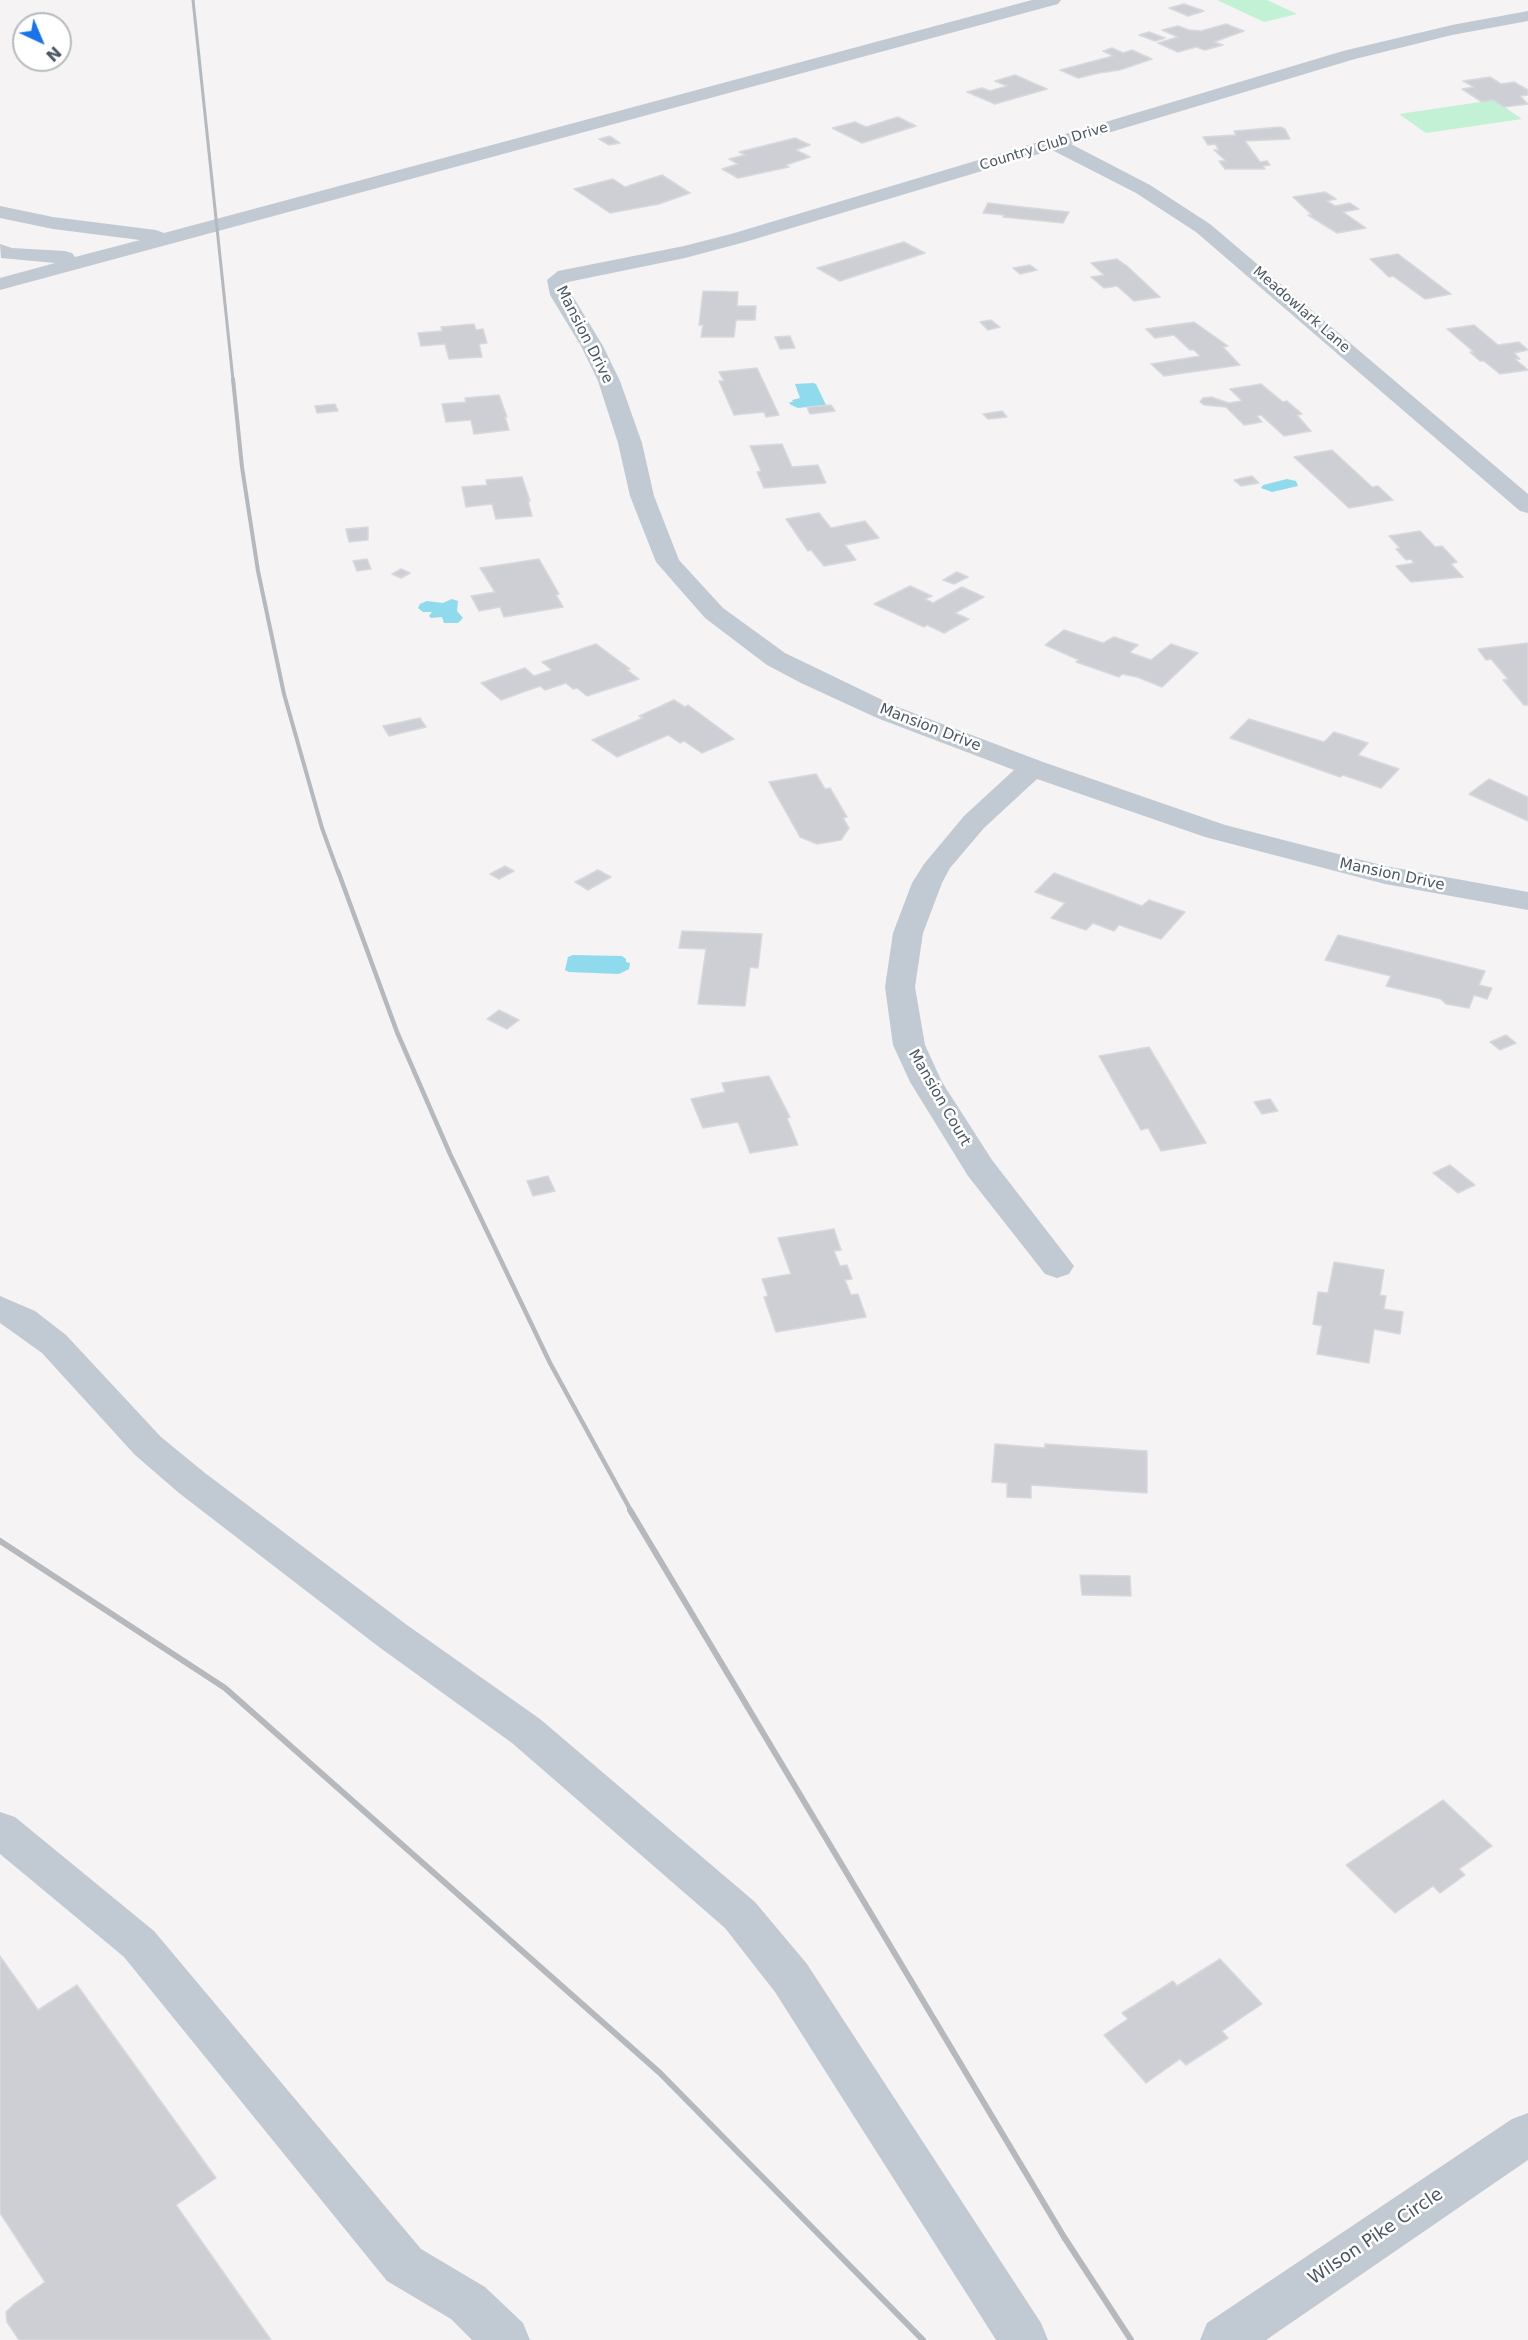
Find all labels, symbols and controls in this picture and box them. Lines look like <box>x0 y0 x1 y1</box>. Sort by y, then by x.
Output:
north arrow <box>12 12 72 72</box>
text: N <box>42 42 65 65</box>
street label: Country Club Drive <box>978 119 1110 175</box>
street label: Meadowlark Lane <box>1249 263 1353 357</box>
street label: Mansion Drive <box>552 283 616 387</box>
street label: Mansion Drive <box>877 700 983 756</box>
street label: Mansion Drive <box>1338 855 1446 895</box>
street label: Mansion Court <box>904 1047 974 1149</box>
street label: Wilson Pike Circle <box>1305 2184 1447 2290</box>

